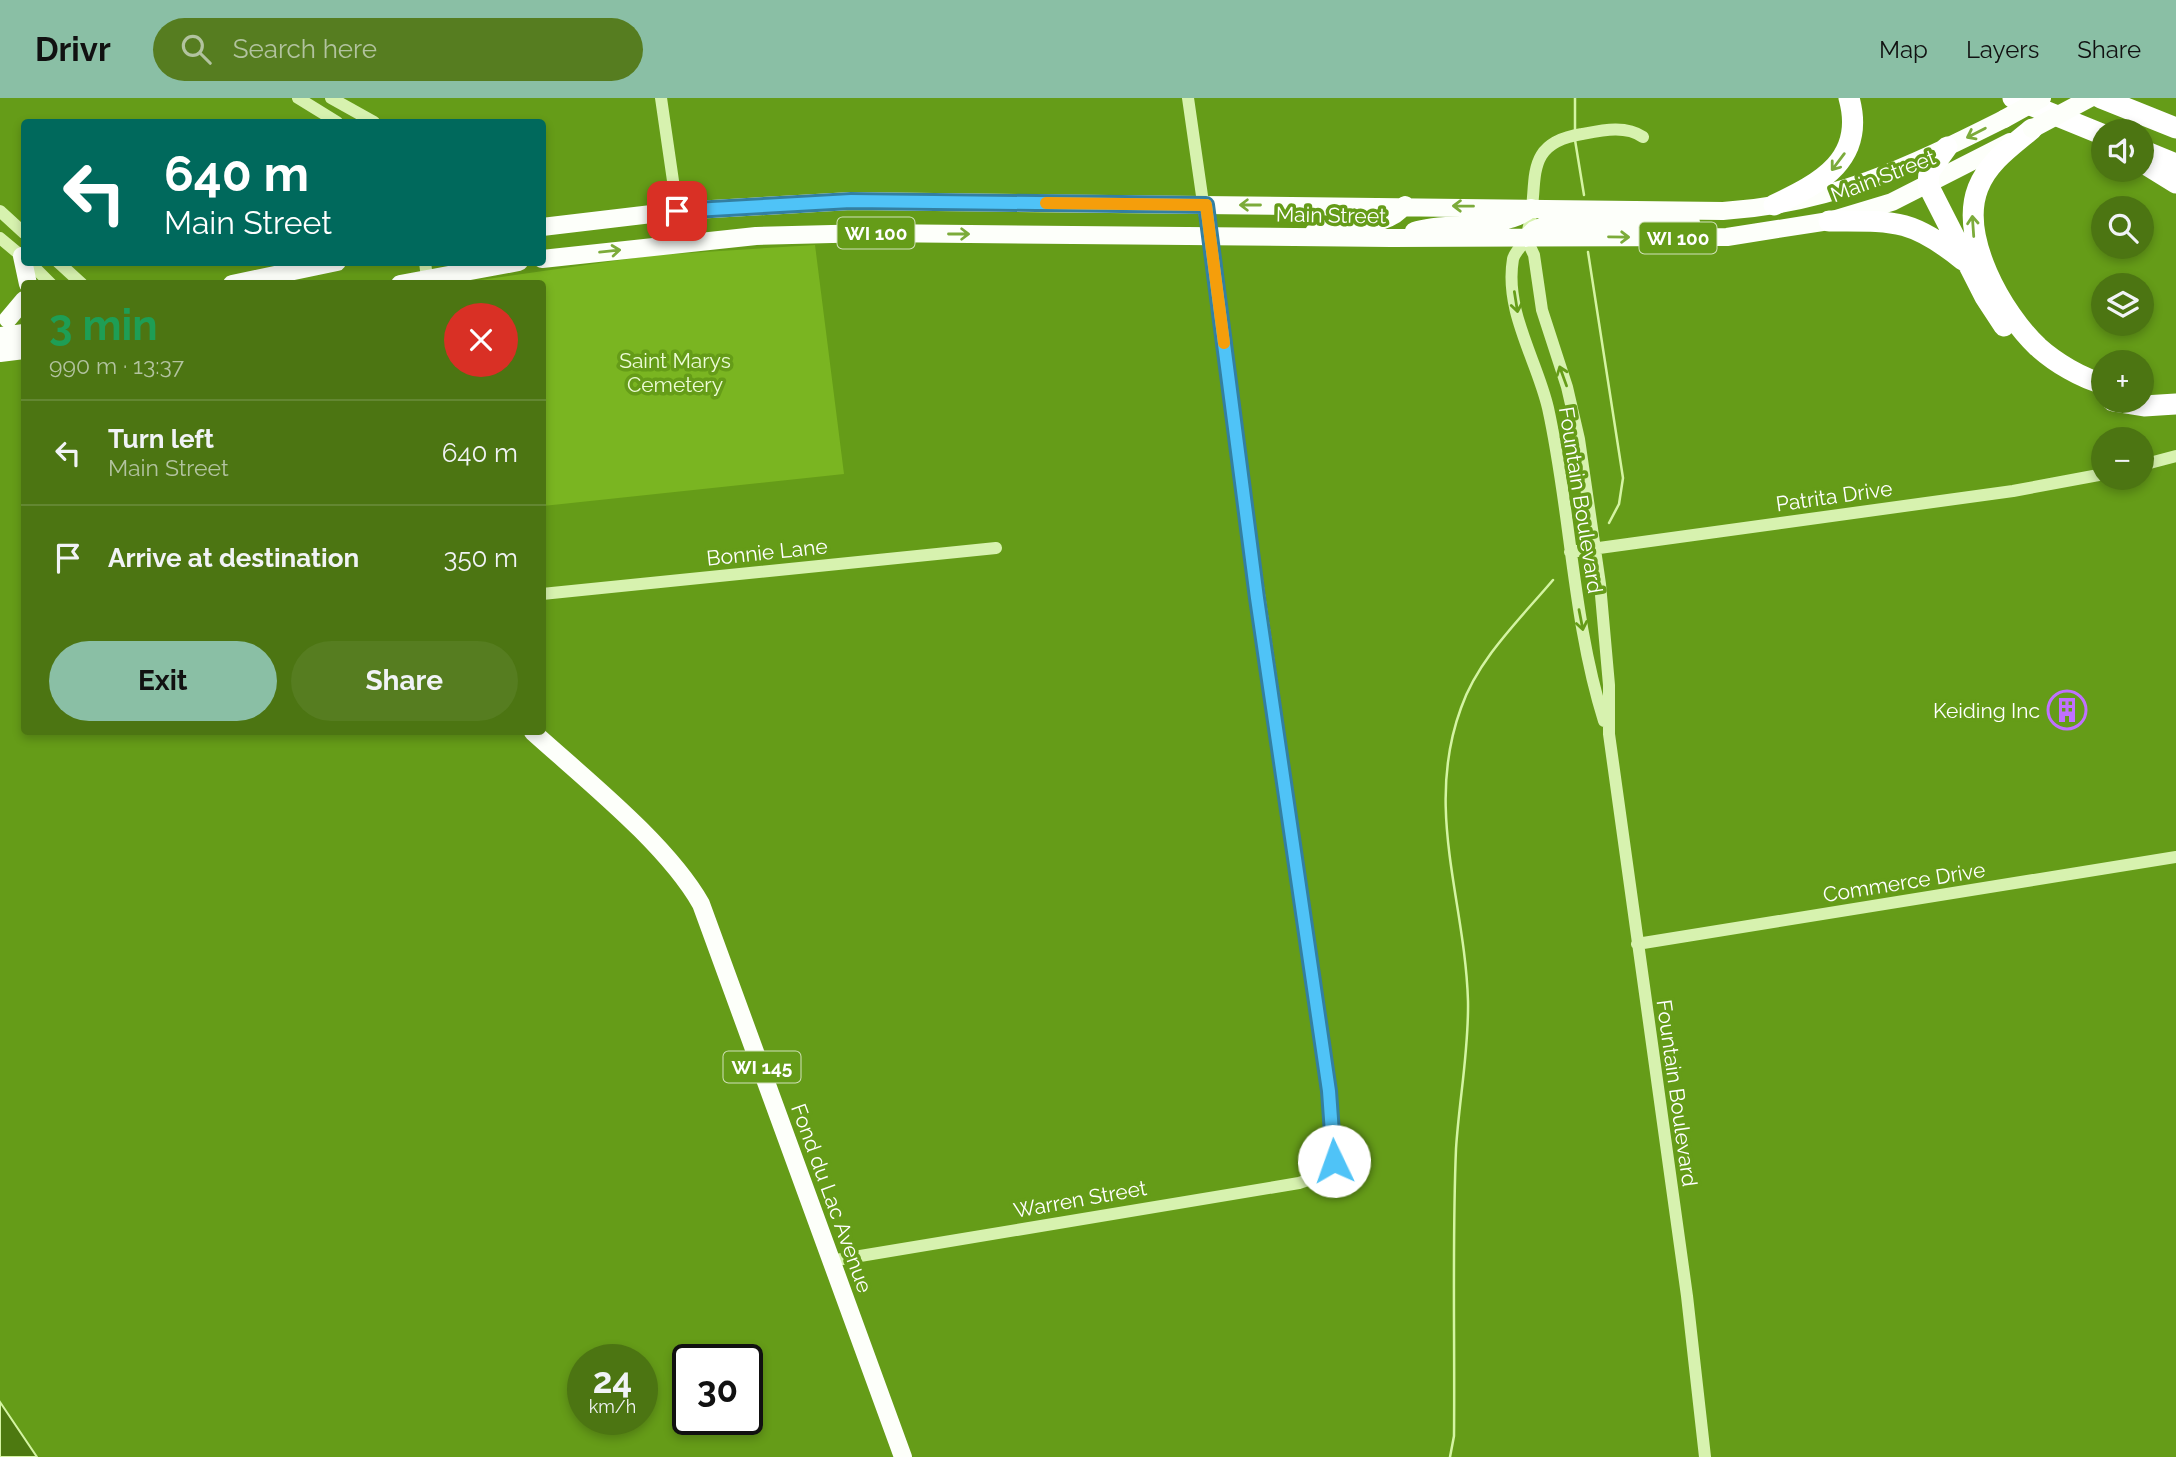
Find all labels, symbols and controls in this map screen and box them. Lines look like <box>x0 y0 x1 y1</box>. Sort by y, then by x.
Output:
search box <box>153 18 643 81</box>
text: Drivr <box>35 30 111 69</box>
icon: search <box>177 30 215 68</box>
text: Search here <box>233 34 377 64</box>
text: Map <box>1879 35 1928 64</box>
text: Layers <box>1966 35 2039 64</box>
text: Share <box>2077 35 2141 64</box>
map controls <box>2091 119 2154 490</box>
button: sound <box>2091 119 2154 182</box>
one-way arrow <box>1966 126 1987 140</box>
text: 640 m <box>164 145 309 202</box>
street label: Main Street <box>1827 145 1939 207</box>
icon: left <box>49 147 140 238</box>
one-way arrow <box>1831 152 1845 171</box>
pin <box>647 181 707 241</box>
icon: arrive <box>658 192 696 230</box>
button: search <box>2091 196 2154 259</box>
one-way arrow <box>1239 198 1262 212</box>
one-way arrow <box>1452 200 1475 213</box>
street label: Main Street <box>1276 202 1386 228</box>
text: Main Street <box>164 204 332 241</box>
one-way arrow <box>1966 215 1979 238</box>
road number: WI 100 <box>838 217 914 248</box>
road number: WI 100 <box>1640 222 1716 254</box>
one-way arrow <box>948 227 971 241</box>
one-way arrow <box>1607 230 1630 244</box>
one-way arrow <box>598 244 621 257</box>
button: layers <box>2091 273 2154 336</box>
one-way arrow <box>1510 290 1523 313</box>
text: 3 min <box>49 301 158 350</box>
button: close <box>444 303 518 377</box>
park label: Saint Marys Cemetery <box>619 348 731 397</box>
button: + <box>2091 350 2154 413</box>
text: 990 m · 13:37 <box>49 352 184 379</box>
one-way arrow <box>1556 366 1568 388</box>
street label: Fountain Boulevard <box>1554 405 1608 595</box>
text: Turn left <box>108 424 214 454</box>
button: − <box>2091 427 2154 490</box>
icon: left <box>49 434 87 472</box>
text: 640 m <box>442 438 518 468</box>
text: Main Street <box>108 454 229 481</box>
street label: Patrita Drive <box>1774 475 1894 517</box>
street label: Bonnie Lane <box>705 533 829 571</box>
icon: arrive <box>49 539 87 577</box>
text: Arrive at destination <box>108 543 359 573</box>
text: 350 m <box>444 543 518 573</box>
one-way arrow <box>1574 608 1588 631</box>
button: Exit <box>49 641 277 721</box>
button: Share <box>291 641 518 721</box>
building icon: Keiding Inc <box>2046 689 2088 731</box>
place label: Keiding Inc <box>1933 698 2040 723</box>
street label: Commerce Drive <box>1821 857 1987 907</box>
street label: Fountain Boulevard <box>1651 998 1703 1188</box>
road number: WI 145 <box>724 1051 800 1082</box>
street label: Fond du Lac Avenue <box>786 1100 878 1296</box>
position arrow <box>1297 1124 1371 1198</box>
street label: Warren Street <box>1011 1175 1149 1223</box>
speed limit sign: 30 <box>672 1344 763 1435</box>
text: 24 <box>593 1360 632 1401</box>
text: km/h <box>589 1396 636 1417</box>

